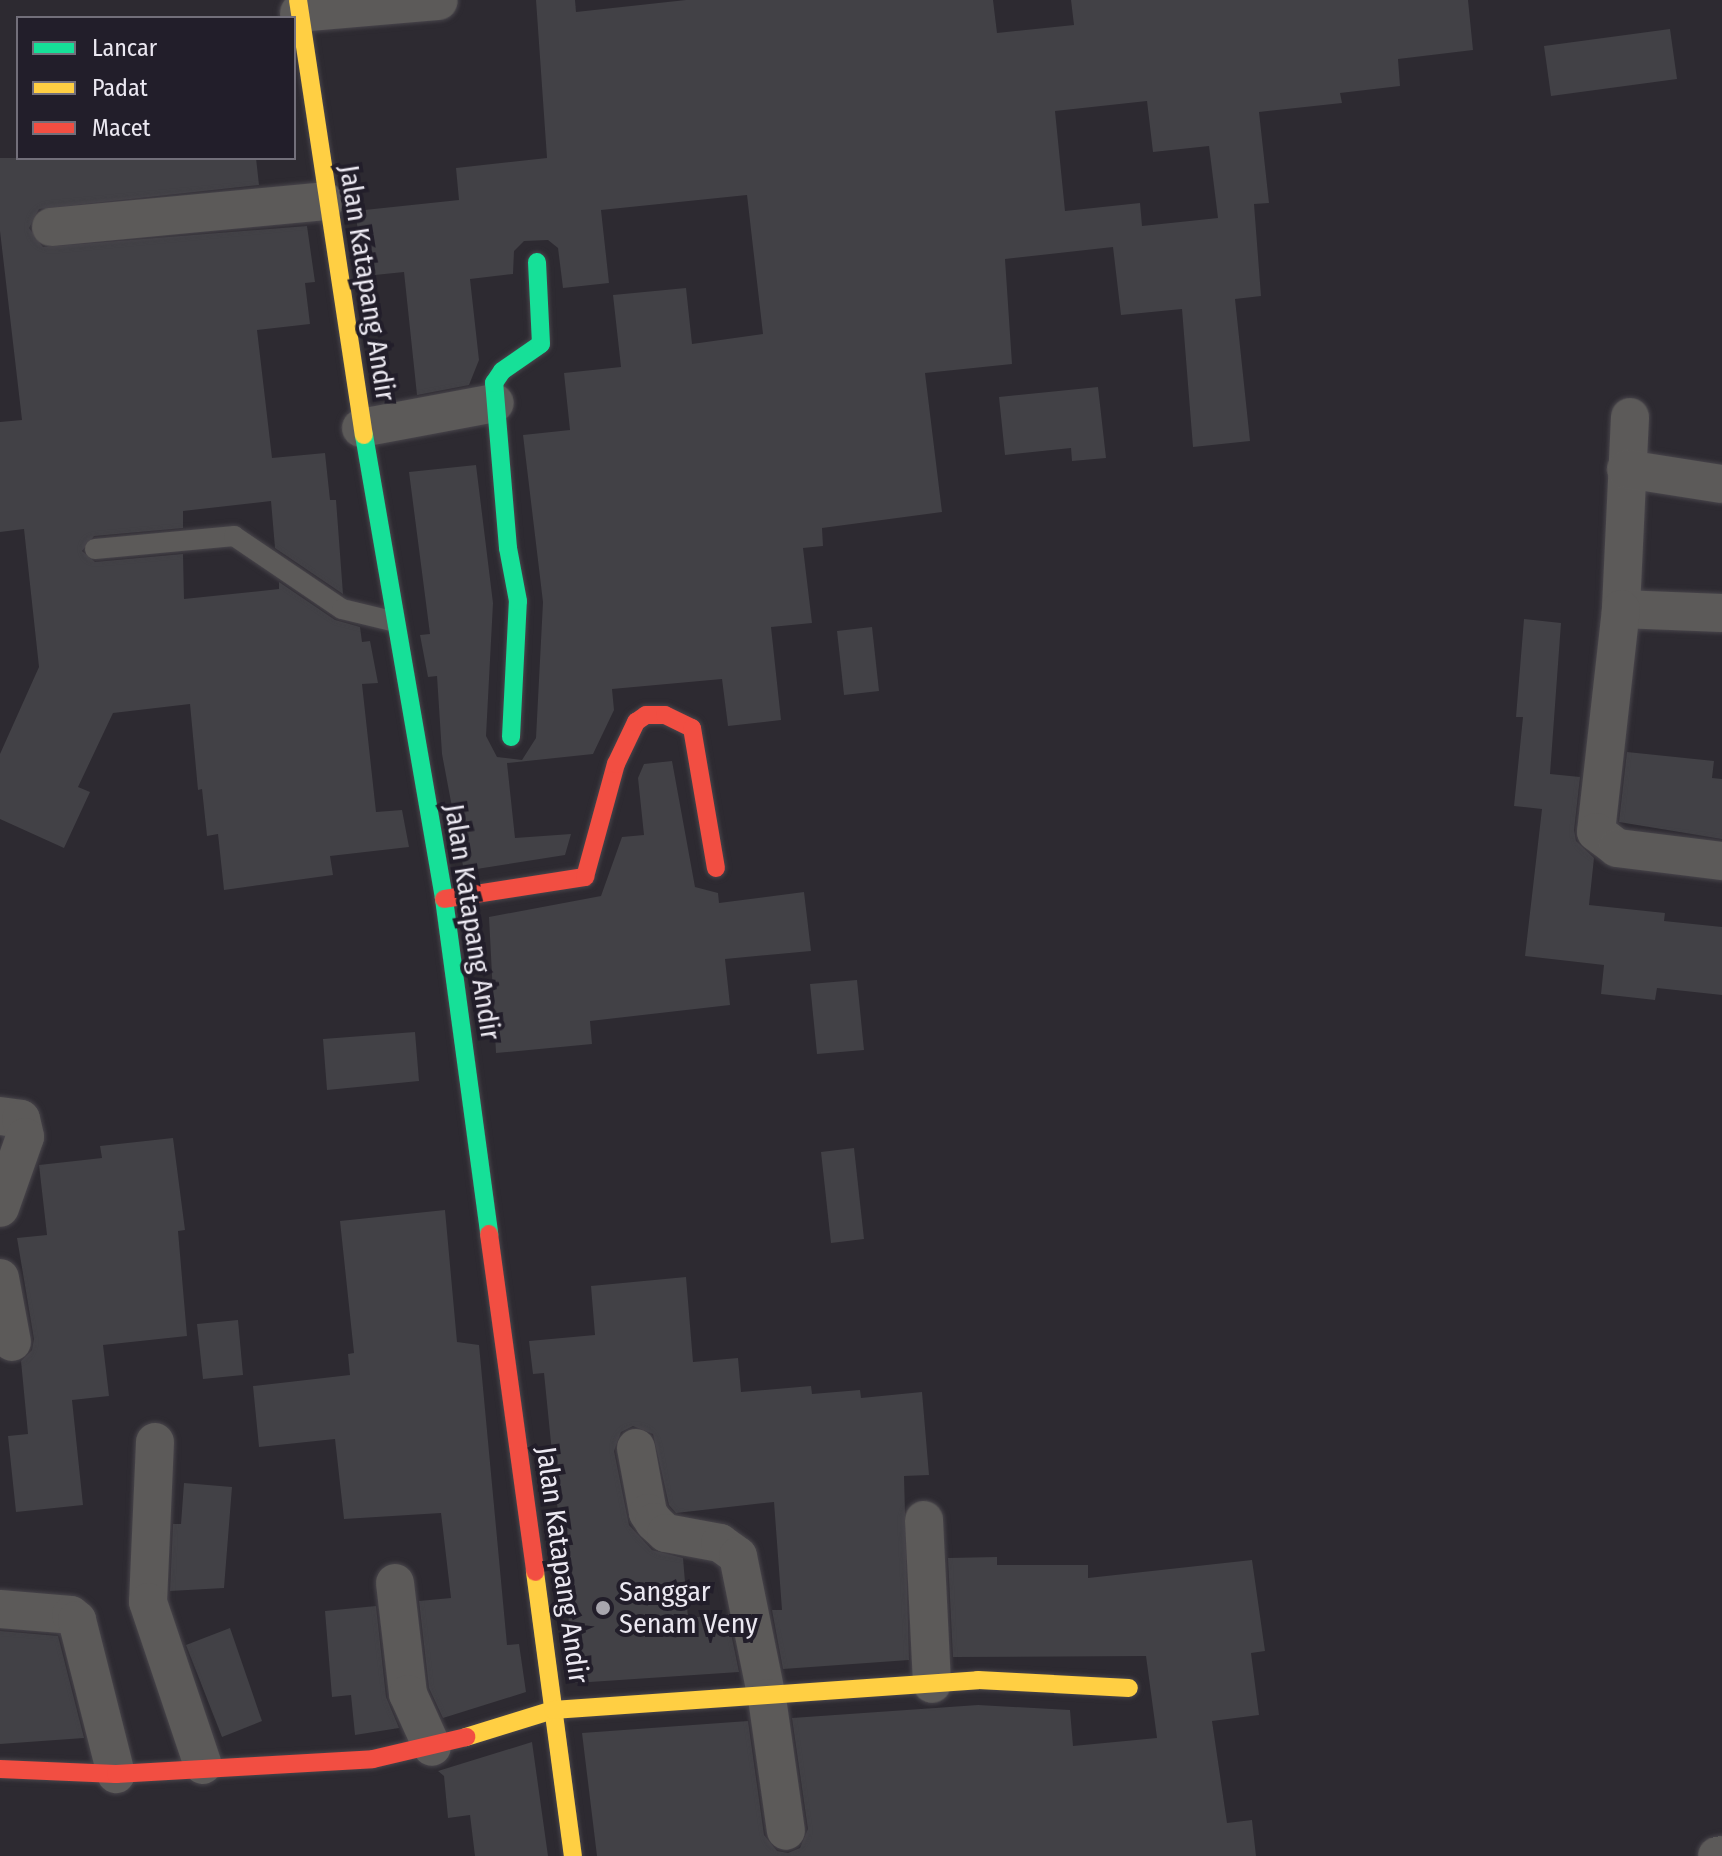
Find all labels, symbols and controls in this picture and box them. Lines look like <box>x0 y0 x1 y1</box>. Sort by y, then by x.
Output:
legend <box>16 16 296 160</box>
text: Lancar <box>92 34 157 62</box>
text: Padat <box>92 74 148 102</box>
text: Macet <box>92 114 150 142</box>
street label: Jalan Katapang Andir <box>332 163 402 403</box>
street label: Jalan Katapang Andir <box>437 802 507 1042</box>
street label: Jalan Katapang Andir <box>529 1445 595 1685</box>
place label: Sanggar Senam Veny <box>619 1575 758 1641</box>
marker: Sanggar Senam Veny <box>594 1599 612 1617</box>

